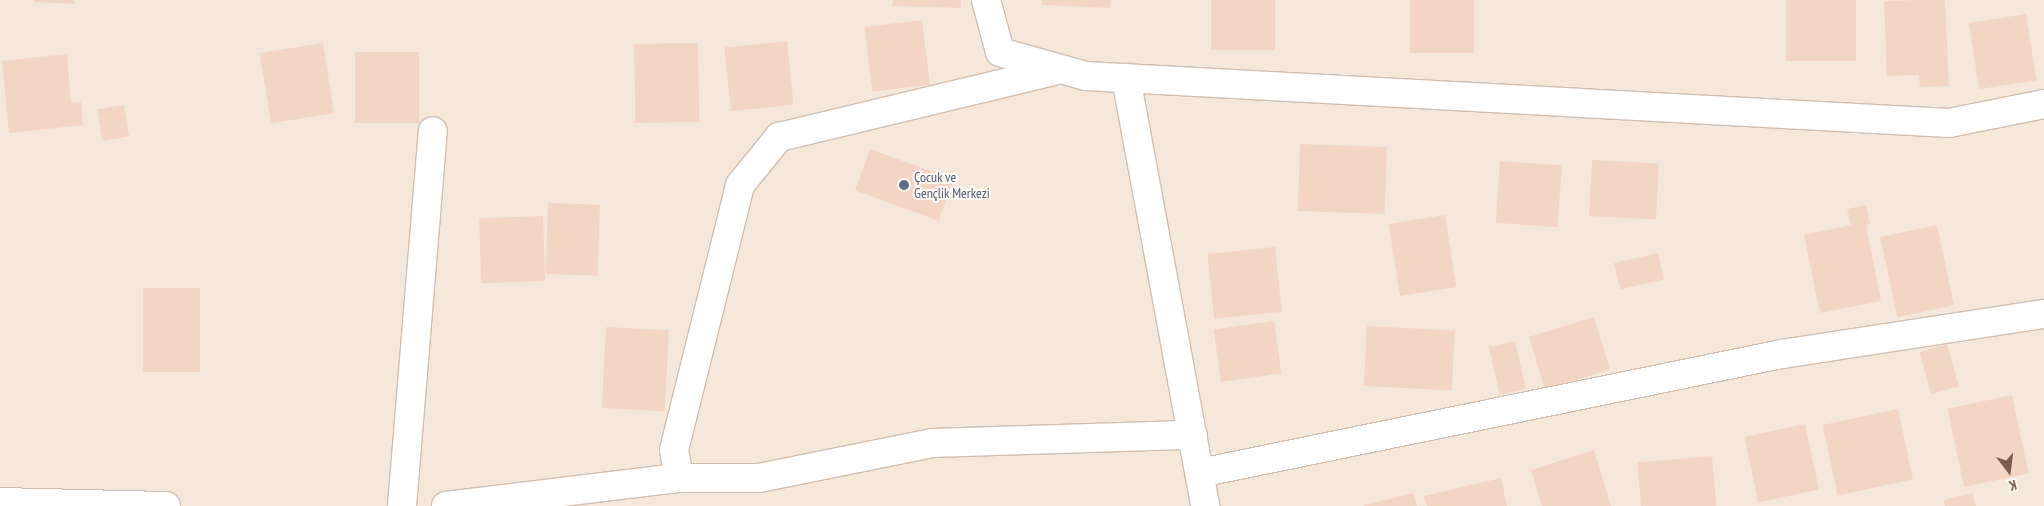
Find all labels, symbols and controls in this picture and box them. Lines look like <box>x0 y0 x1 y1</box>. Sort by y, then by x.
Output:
place label: Çocuk ve Gençlik Merkezi <box>914 169 990 202</box>
marker: Çocuk ve Gençlik Merkezi <box>898 179 910 191</box>
north arrow <box>1984 446 2034 496</box>
text: K <box>2007 476 2019 495</box>

